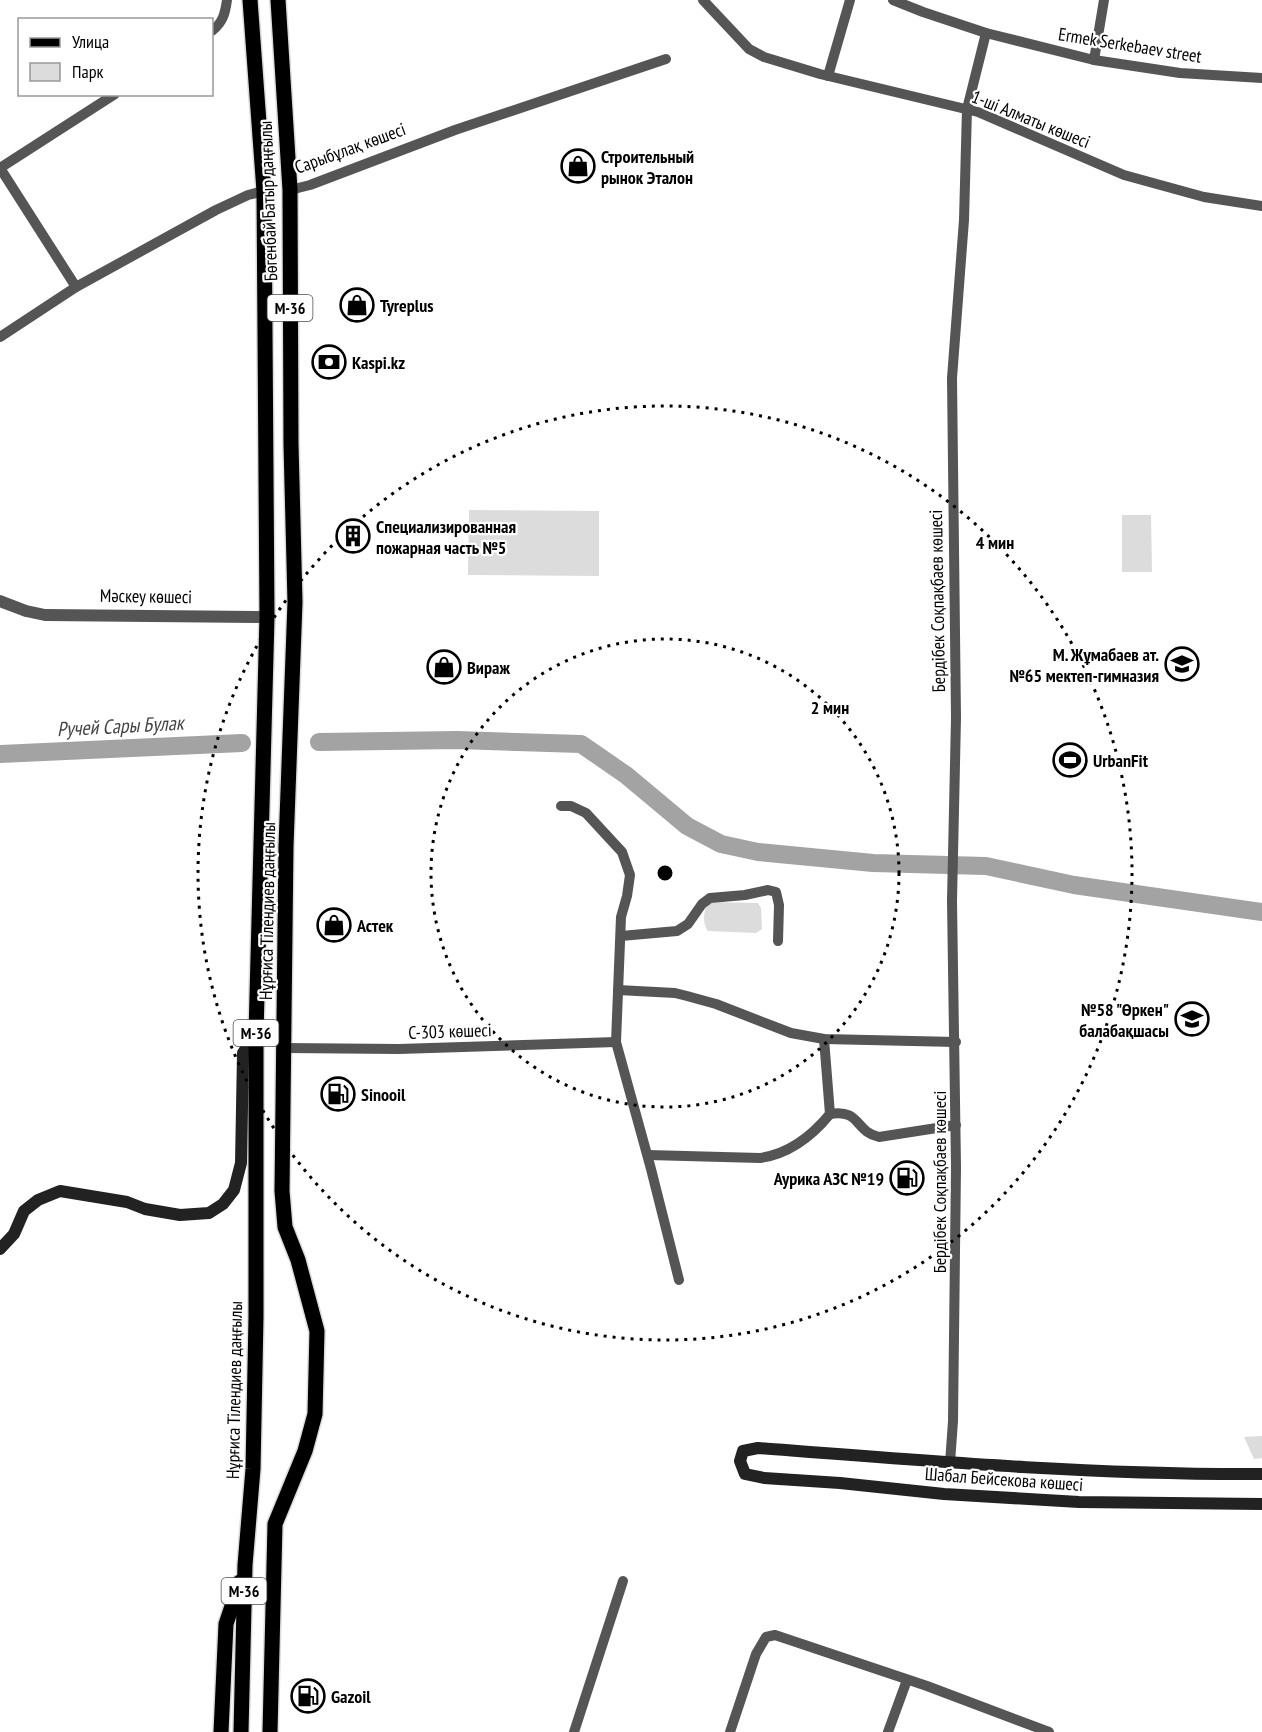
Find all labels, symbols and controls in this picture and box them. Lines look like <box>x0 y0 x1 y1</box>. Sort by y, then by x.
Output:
legend <box>18 18 213 96</box>
street label: Ermek Serkebaev street <box>1057 22 1203 68</box>
text: Улица <box>72 30 109 53</box>
text: Парк <box>72 60 103 83</box>
street label: 1-ші Алматы көшесі <box>968 85 1094 153</box>
street label: Сарыбұлақ көшесі <box>291 117 409 179</box>
street label: Бөгенбай Батыр даңғылы <box>254 120 282 282</box>
place label: Строительный рынок Эталон <box>601 145 694 189</box>
shop icon: Строительный рынок Эталон <box>560 148 596 184</box>
shop icon: Tyreplus <box>339 287 375 323</box>
place label: Tyreplus <box>380 294 434 317</box>
road number: M-36 <box>268 295 312 321</box>
bank icon: Kaspi.kz <box>311 344 347 380</box>
place label: Kaspi.kz <box>352 351 405 374</box>
street label: Бердібек Соқпақбаев көшесі <box>924 509 950 693</box>
place label: Специализированная пожарная часть №5 <box>376 515 516 559</box>
building icon: Специализированная пожарная часть №5 <box>335 518 371 554</box>
text: 4 мин <box>976 531 1014 554</box>
street label: Мәскеу көшесі <box>100 584 192 608</box>
place label: М. Жұмабаев ат. №65 мектеп-гимназия <box>1009 643 1159 687</box>
school or university icon: М. Жұмабаев ат. №65 мектеп-гимназия <box>1164 646 1200 682</box>
shop icon: Вираж <box>426 649 462 685</box>
place label: Вираж <box>467 656 510 679</box>
text: 2 мин <box>811 696 849 719</box>
water label: Ручей Сары Булак <box>56 710 186 742</box>
sports icon: UrbanFit <box>1052 742 1088 778</box>
place label: UrbanFit <box>1093 749 1149 772</box>
street label: Нұрғиса Тілендиев даңғылы <box>254 822 280 1000</box>
centre of rings <box>655 863 675 883</box>
shop icon: Астек <box>316 907 352 943</box>
place label: Астек <box>356 914 394 937</box>
place label: №58 "Өркен" балабақшасы <box>1079 998 1169 1042</box>
school or university icon: №58 "Өркен" балабақшасы <box>1174 1001 1210 1037</box>
street label: С-303 көшесі <box>408 1018 492 1044</box>
road number: M-36 <box>234 1020 278 1046</box>
fuel station icon: Sinooil <box>320 1076 356 1112</box>
place label: Sinooil <box>361 1083 406 1106</box>
street label: Бердібек Соқпақбаев көшесі <box>928 1091 951 1273</box>
fuel station icon: Аурика АЗС №19 <box>889 1160 925 1196</box>
place label: Аурика АЗС №19 <box>773 1167 884 1190</box>
street label: Нұрғиса Тілендиев даңғылы <box>221 1301 247 1479</box>
street label: Шабал Бейсекова көшесі <box>924 1462 1084 1496</box>
road number: M-36 <box>222 1578 266 1604</box>
fuel station icon: Gazoil <box>290 1678 326 1714</box>
place label: Gazoil <box>331 1685 371 1708</box>

